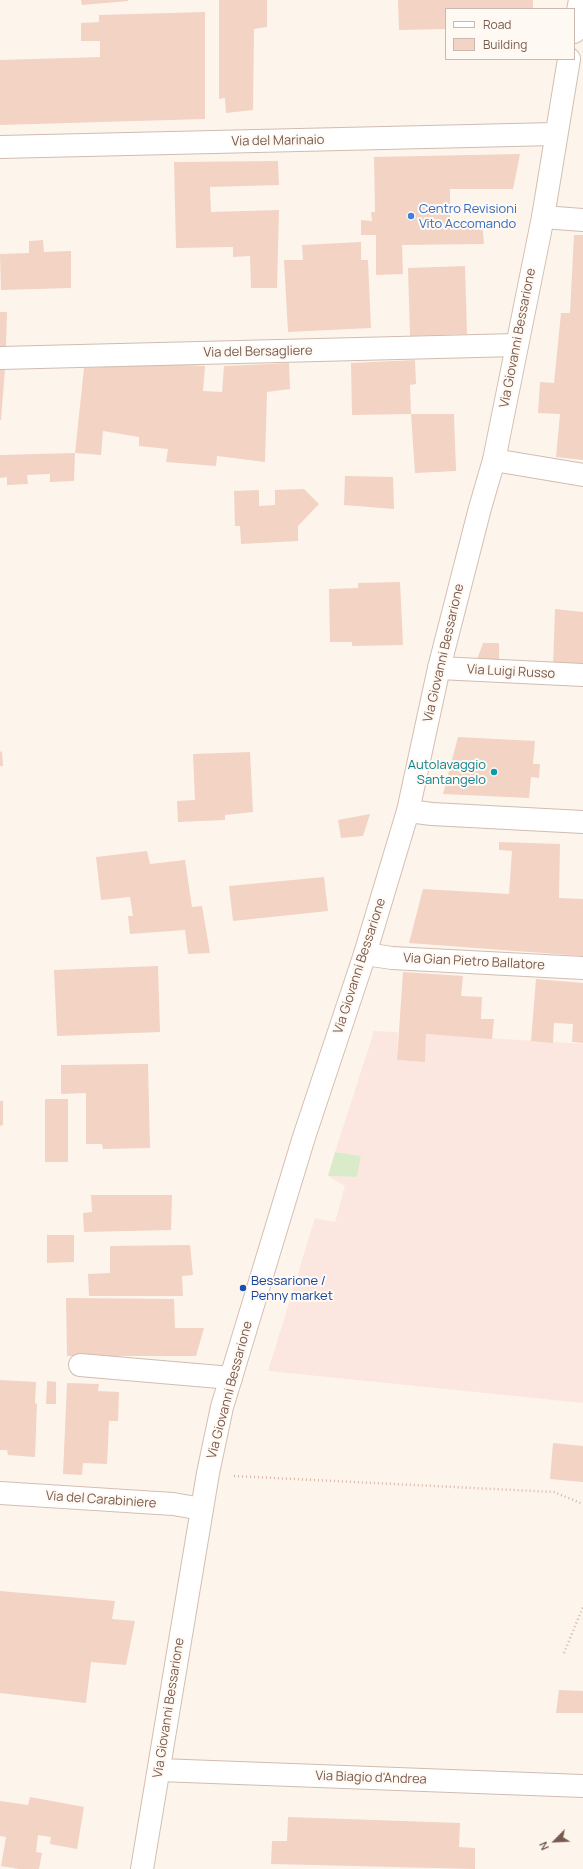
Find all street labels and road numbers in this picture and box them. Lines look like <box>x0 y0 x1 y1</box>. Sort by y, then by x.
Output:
street label: Via del Marinaio <box>231 132 325 150</box>
street label: Via Giovanni Bessarione <box>497 267 539 409</box>
street label: Via del Bersagliere <box>203 343 313 361</box>
street label: Via Giovanni Bessarione <box>420 582 468 724</box>
street label: Via Luigi Russo <box>466 662 556 682</box>
street label: Via Giovanni Bessarione <box>331 896 389 1036</box>
street label: Via Gian Pietro Ballatore <box>403 950 545 974</box>
street label: Via Giovanni Bessarione <box>204 1320 256 1460</box>
street label: Via del Carabiniere <box>45 1488 157 1512</box>
street label: Via Giovanni Bessarione <box>150 1637 188 1779</box>
street label: Via Biagio d'Andrea <box>315 1768 427 1788</box>

